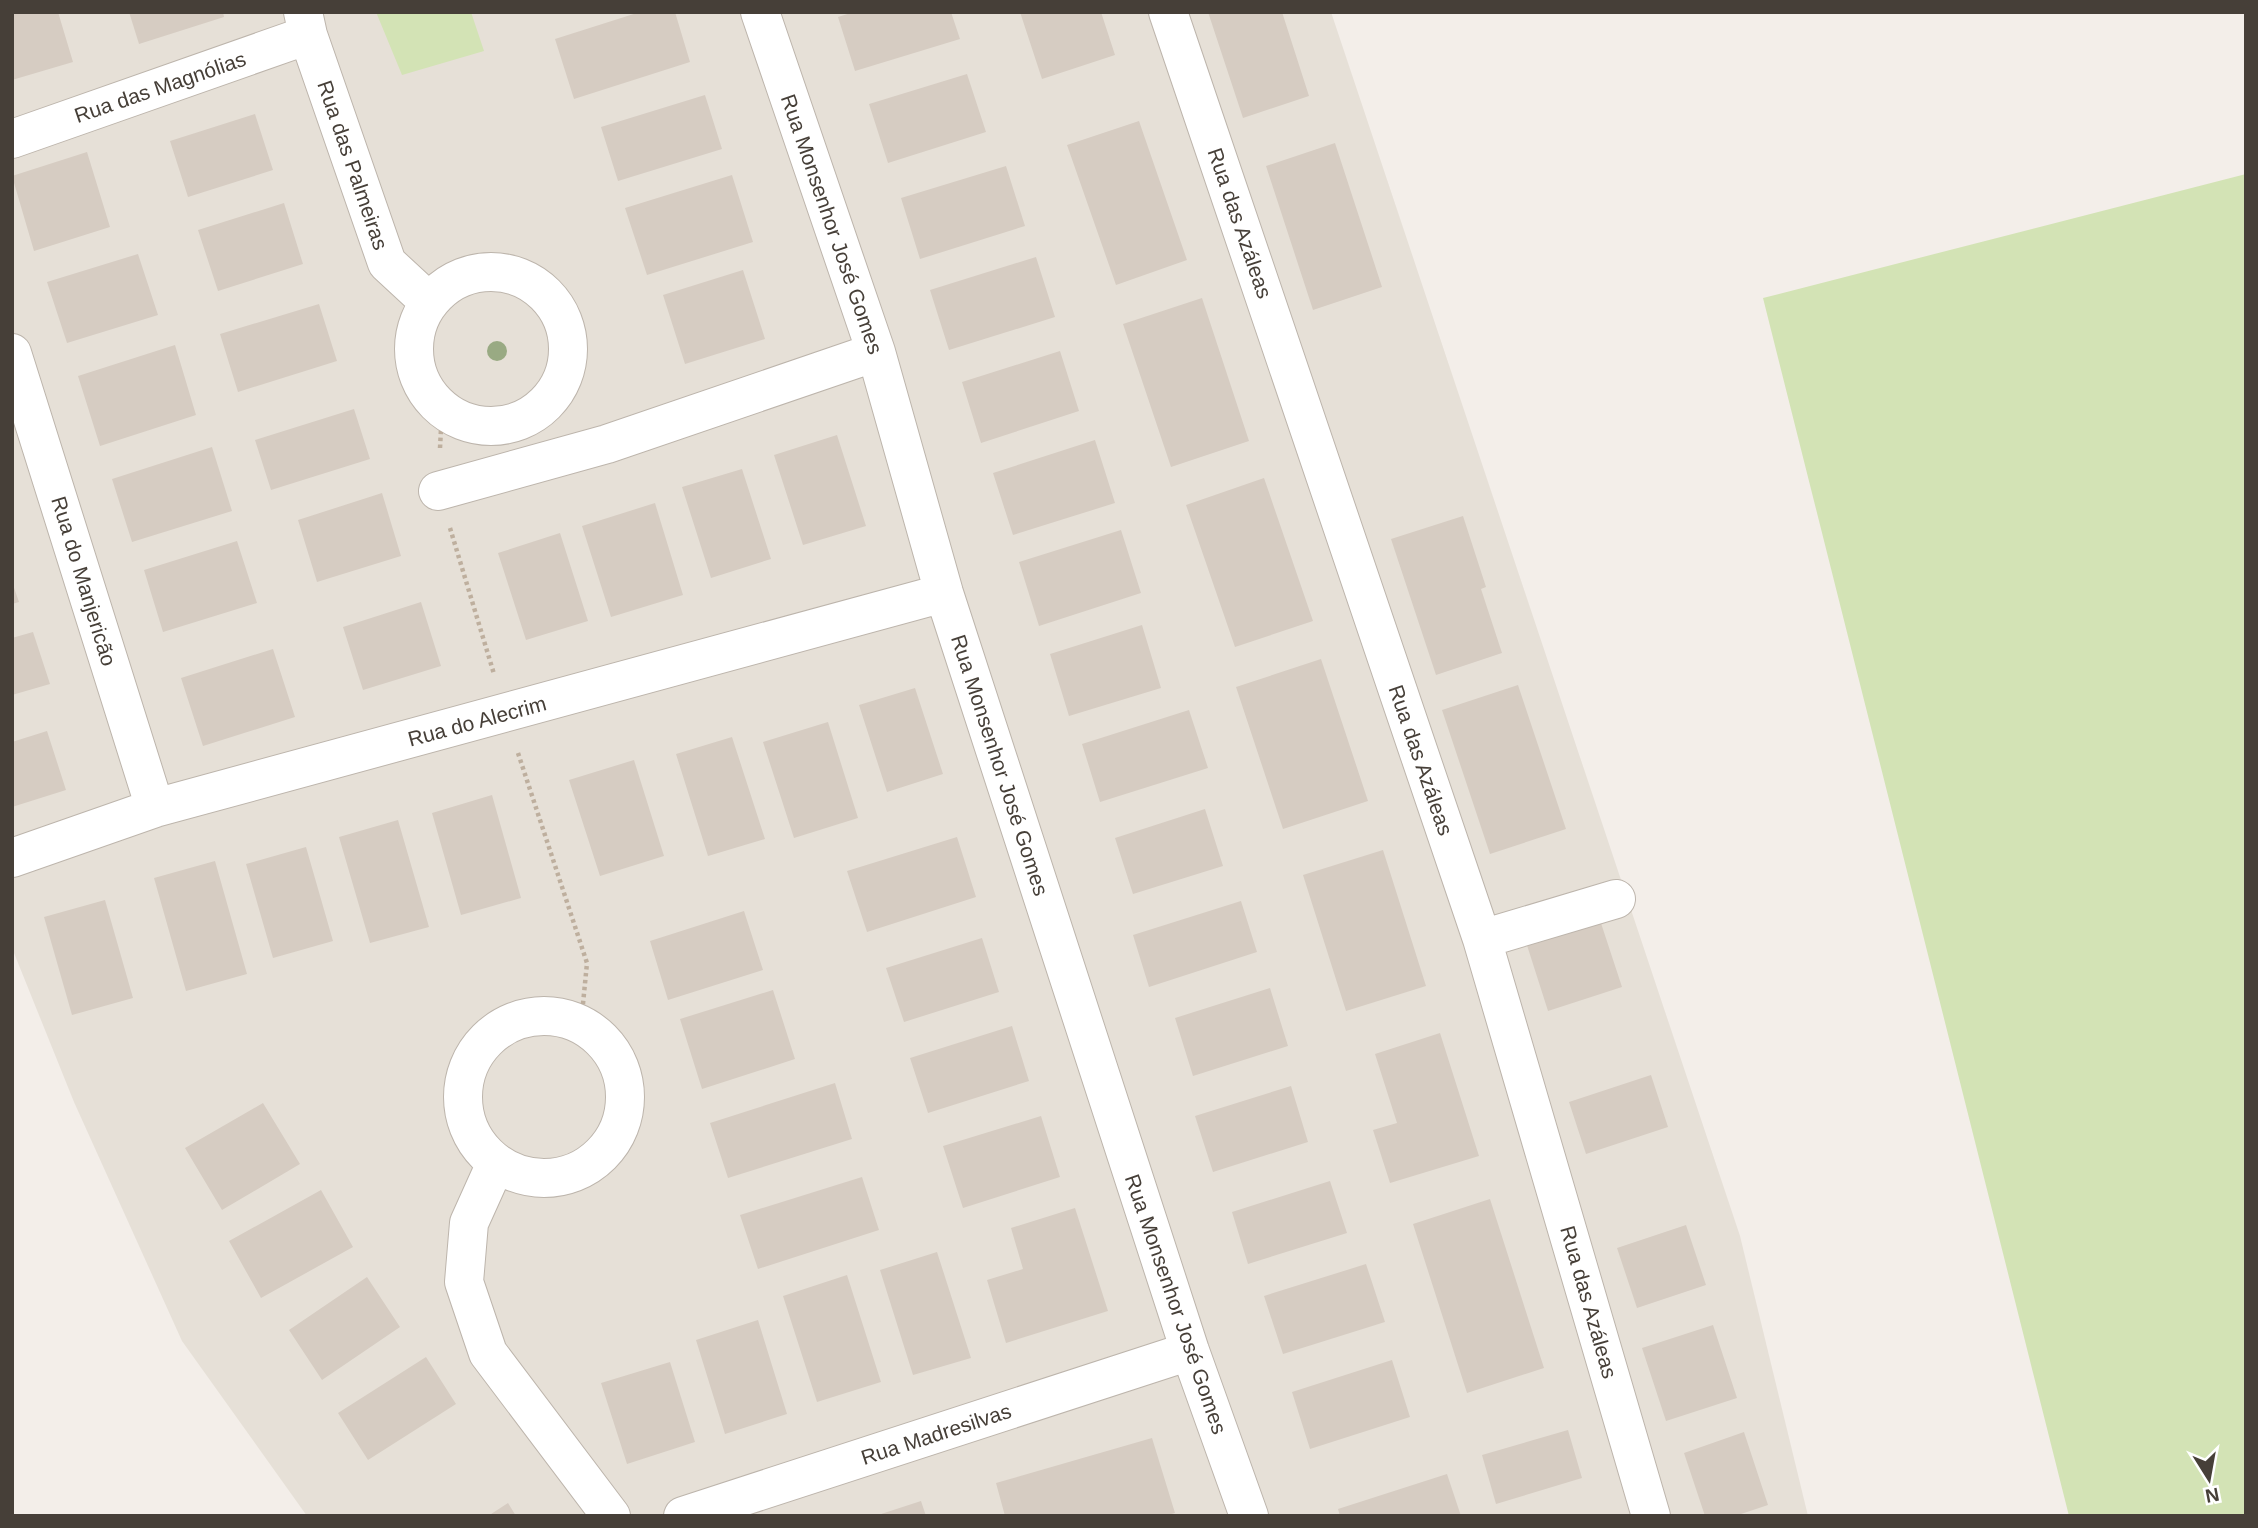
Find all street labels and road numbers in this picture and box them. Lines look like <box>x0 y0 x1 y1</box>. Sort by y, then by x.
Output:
street label: Rua das Magnólias <box>71 47 249 127</box>
street label: Rua das Palmeiras <box>313 77 393 253</box>
street label: Rua Monsenhor José Gomes <box>777 91 887 357</box>
street label: Rua das Azáleas <box>1203 145 1277 301</box>
street label: Rua do Manjericão <box>47 493 121 669</box>
street label: Rua Monsenhor José Gomes <box>947 632 1053 898</box>
street label: Rua das Azáleas <box>1384 682 1458 838</box>
street label: Rua do Alecrim <box>405 691 549 751</box>
street label: Rua Monsenhor José Gomes <box>1121 1171 1231 1437</box>
street label: Rua das Azáleas <box>1556 1223 1622 1381</box>
street label: Rua Madresilvas <box>858 1399 1014 1469</box>

